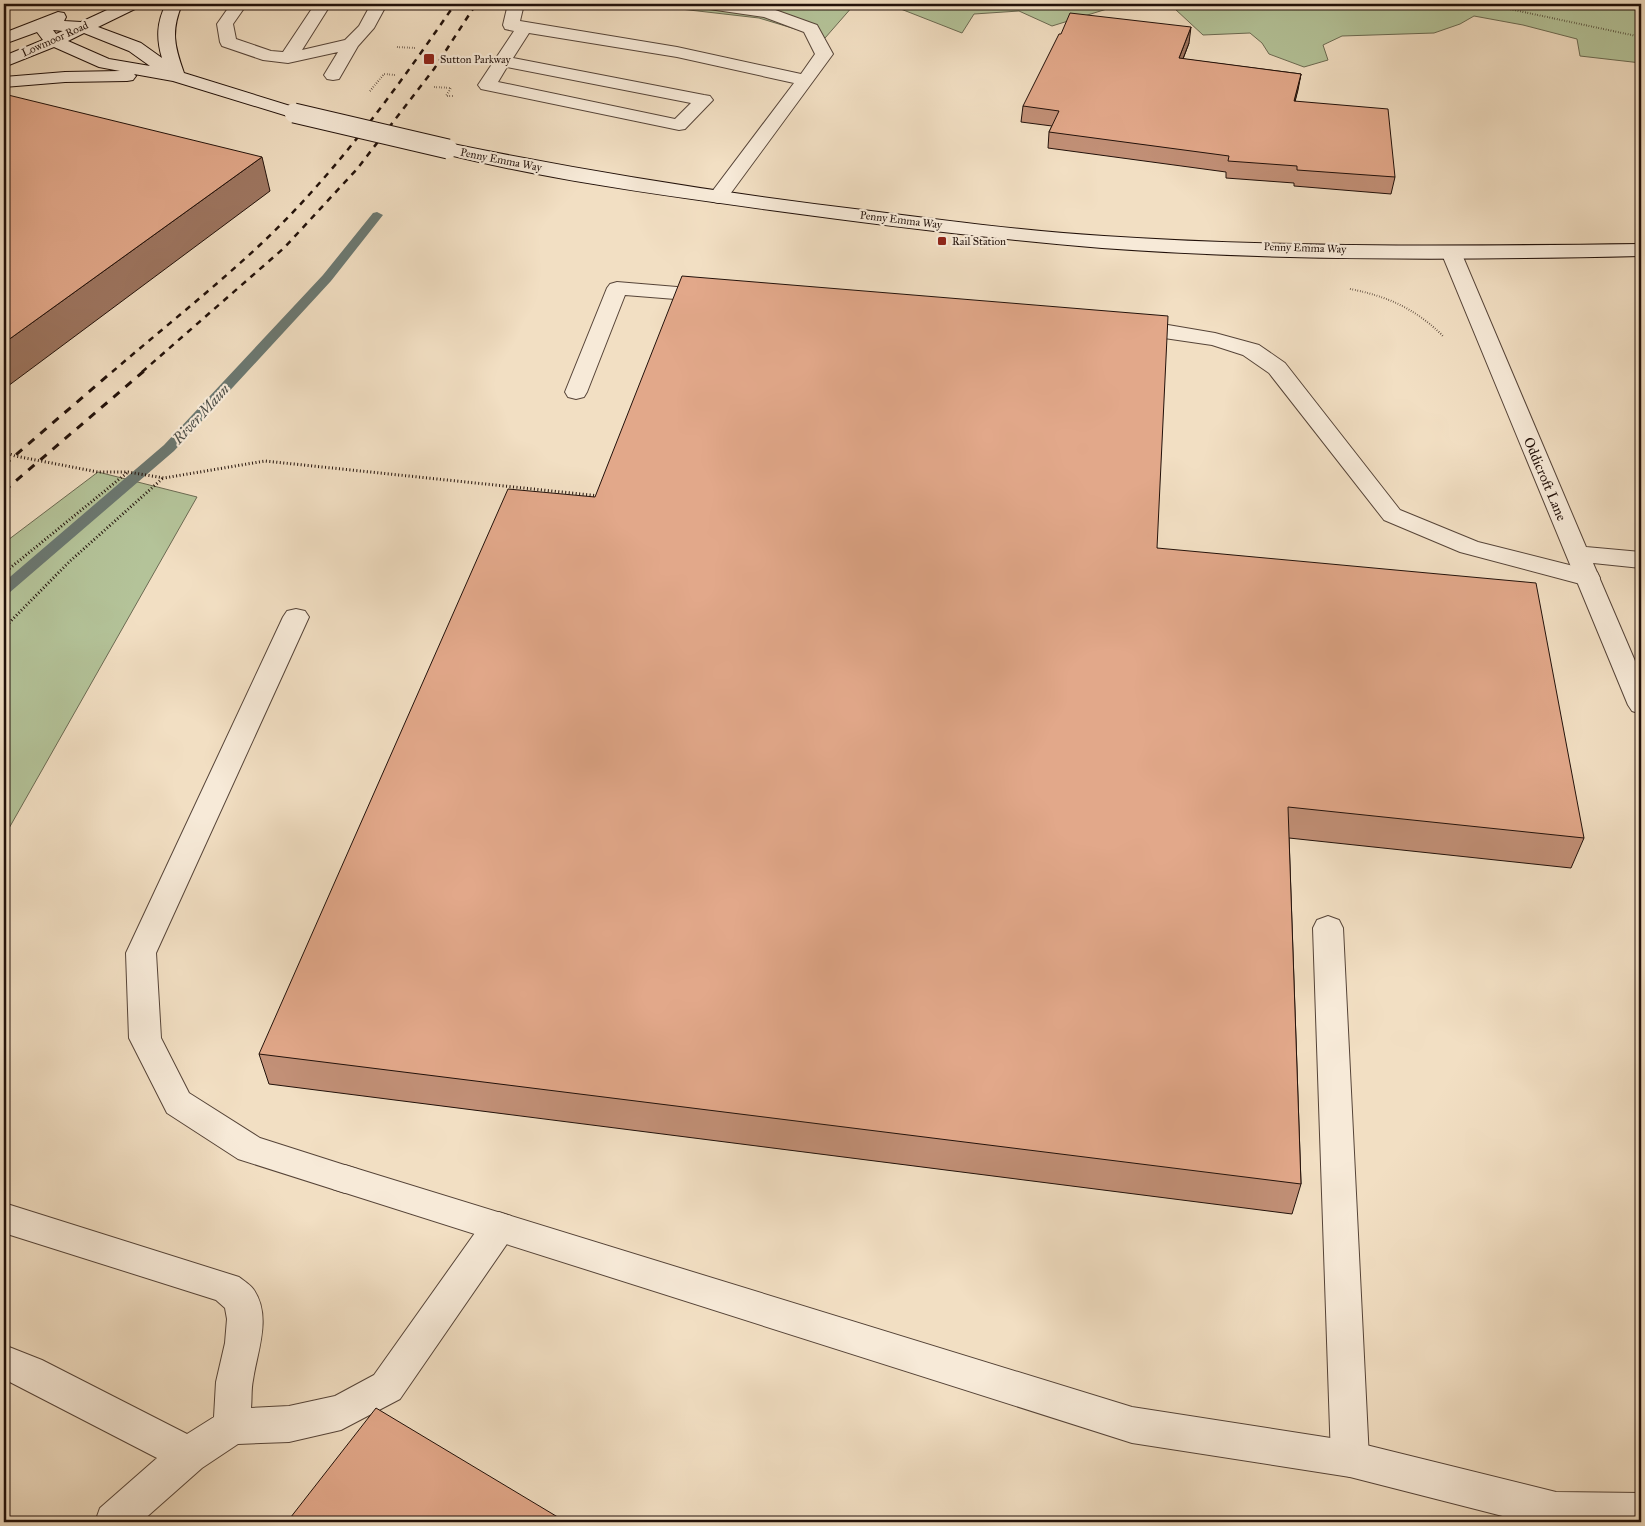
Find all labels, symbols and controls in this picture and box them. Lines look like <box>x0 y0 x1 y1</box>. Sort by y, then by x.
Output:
street label: Lowmoor Road <box>20 18 91 59</box>
marker: Sutton Parkway <box>422 52 436 66</box>
place label: Sutton Parkway <box>440 53 511 66</box>
street label: Penny Emma Way <box>459 146 544 174</box>
street label: Penny Emma Way <box>859 209 944 232</box>
marker: Rail Station <box>936 235 948 247</box>
place label: Rail Station <box>952 235 1006 248</box>
street label: Penny Emma Way <box>1263 240 1347 256</box>
water label: River Maun <box>168 380 233 448</box>
street label: Oddicroft Lane <box>1520 435 1570 523</box>

